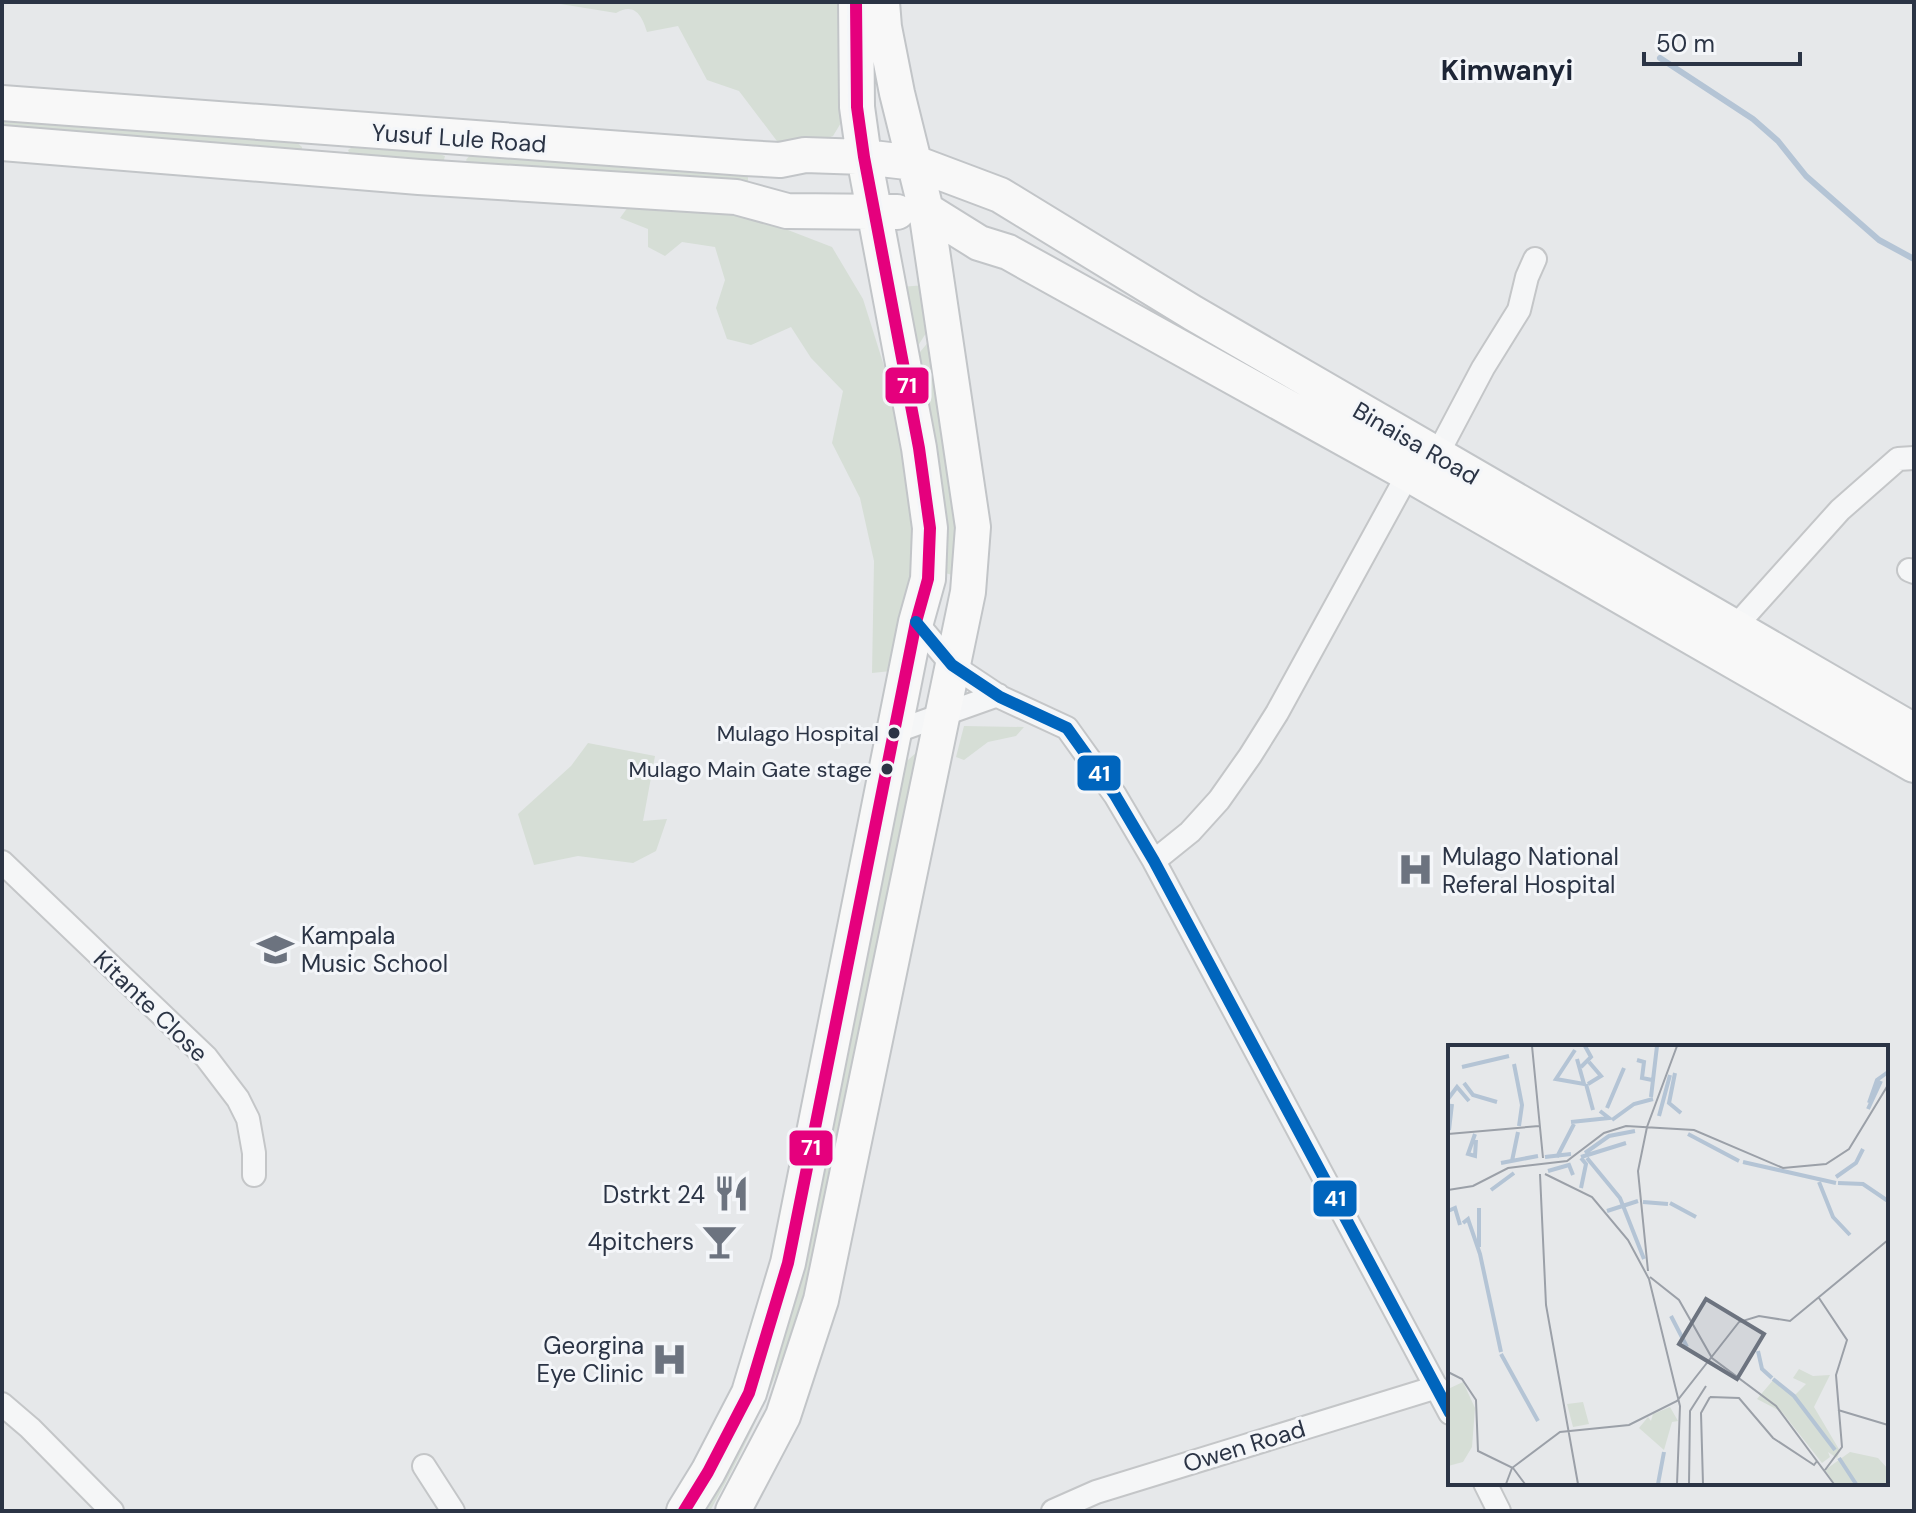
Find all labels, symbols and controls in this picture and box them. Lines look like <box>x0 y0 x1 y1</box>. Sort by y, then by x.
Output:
scale bar <box>1644 16 1800 66</box>
text: 50 m <box>1656 28 1715 59</box>
district label: Kimwanyi <box>1441 52 1573 89</box>
street label: Yusuf Lule Road <box>371 116 547 160</box>
line badge: 71 <box>884 366 930 405</box>
text: 71 <box>897 371 917 400</box>
street label: Binaisa Road <box>1348 395 1484 491</box>
place label: Mulago Hospital <box>717 719 879 748</box>
marker: Mulago Hospital <box>886 725 902 741</box>
line badge: 41 <box>1076 754 1122 792</box>
place label: Mulago Main Gate stage <box>629 755 872 784</box>
text: 41 <box>1088 759 1110 788</box>
marker: Mulago Main Gate stage <box>879 761 895 777</box>
place label: Mulago National Referal Hospital <box>1442 841 1619 900</box>
hospital icon: Mulago National Referal Hospital <box>1397 851 1435 889</box>
place label: Kampala Music School <box>301 920 448 979</box>
school or university icon: Kampala Music School <box>256 930 294 968</box>
street label: Kitante Close <box>87 944 215 1068</box>
inset map <box>1448 1045 1888 1485</box>
line badge: 71 <box>788 1129 834 1167</box>
text: 71 <box>801 1133 821 1162</box>
restaurant icon: Dstrkt 24 <box>712 1175 750 1213</box>
place label: Dstrkt 24 <box>603 1179 705 1210</box>
line badge: 41 <box>1312 1179 1358 1218</box>
text: 41 <box>1324 1184 1346 1213</box>
bar icon: 4pitchers <box>701 1222 739 1260</box>
place label: 4pitchers <box>587 1226 694 1257</box>
place label: Georgina Eye Clinic <box>537 1330 644 1389</box>
hospital icon: Georgina Eye Clinic <box>651 1340 689 1378</box>
street label: Owen Road <box>1179 1413 1309 1479</box>

